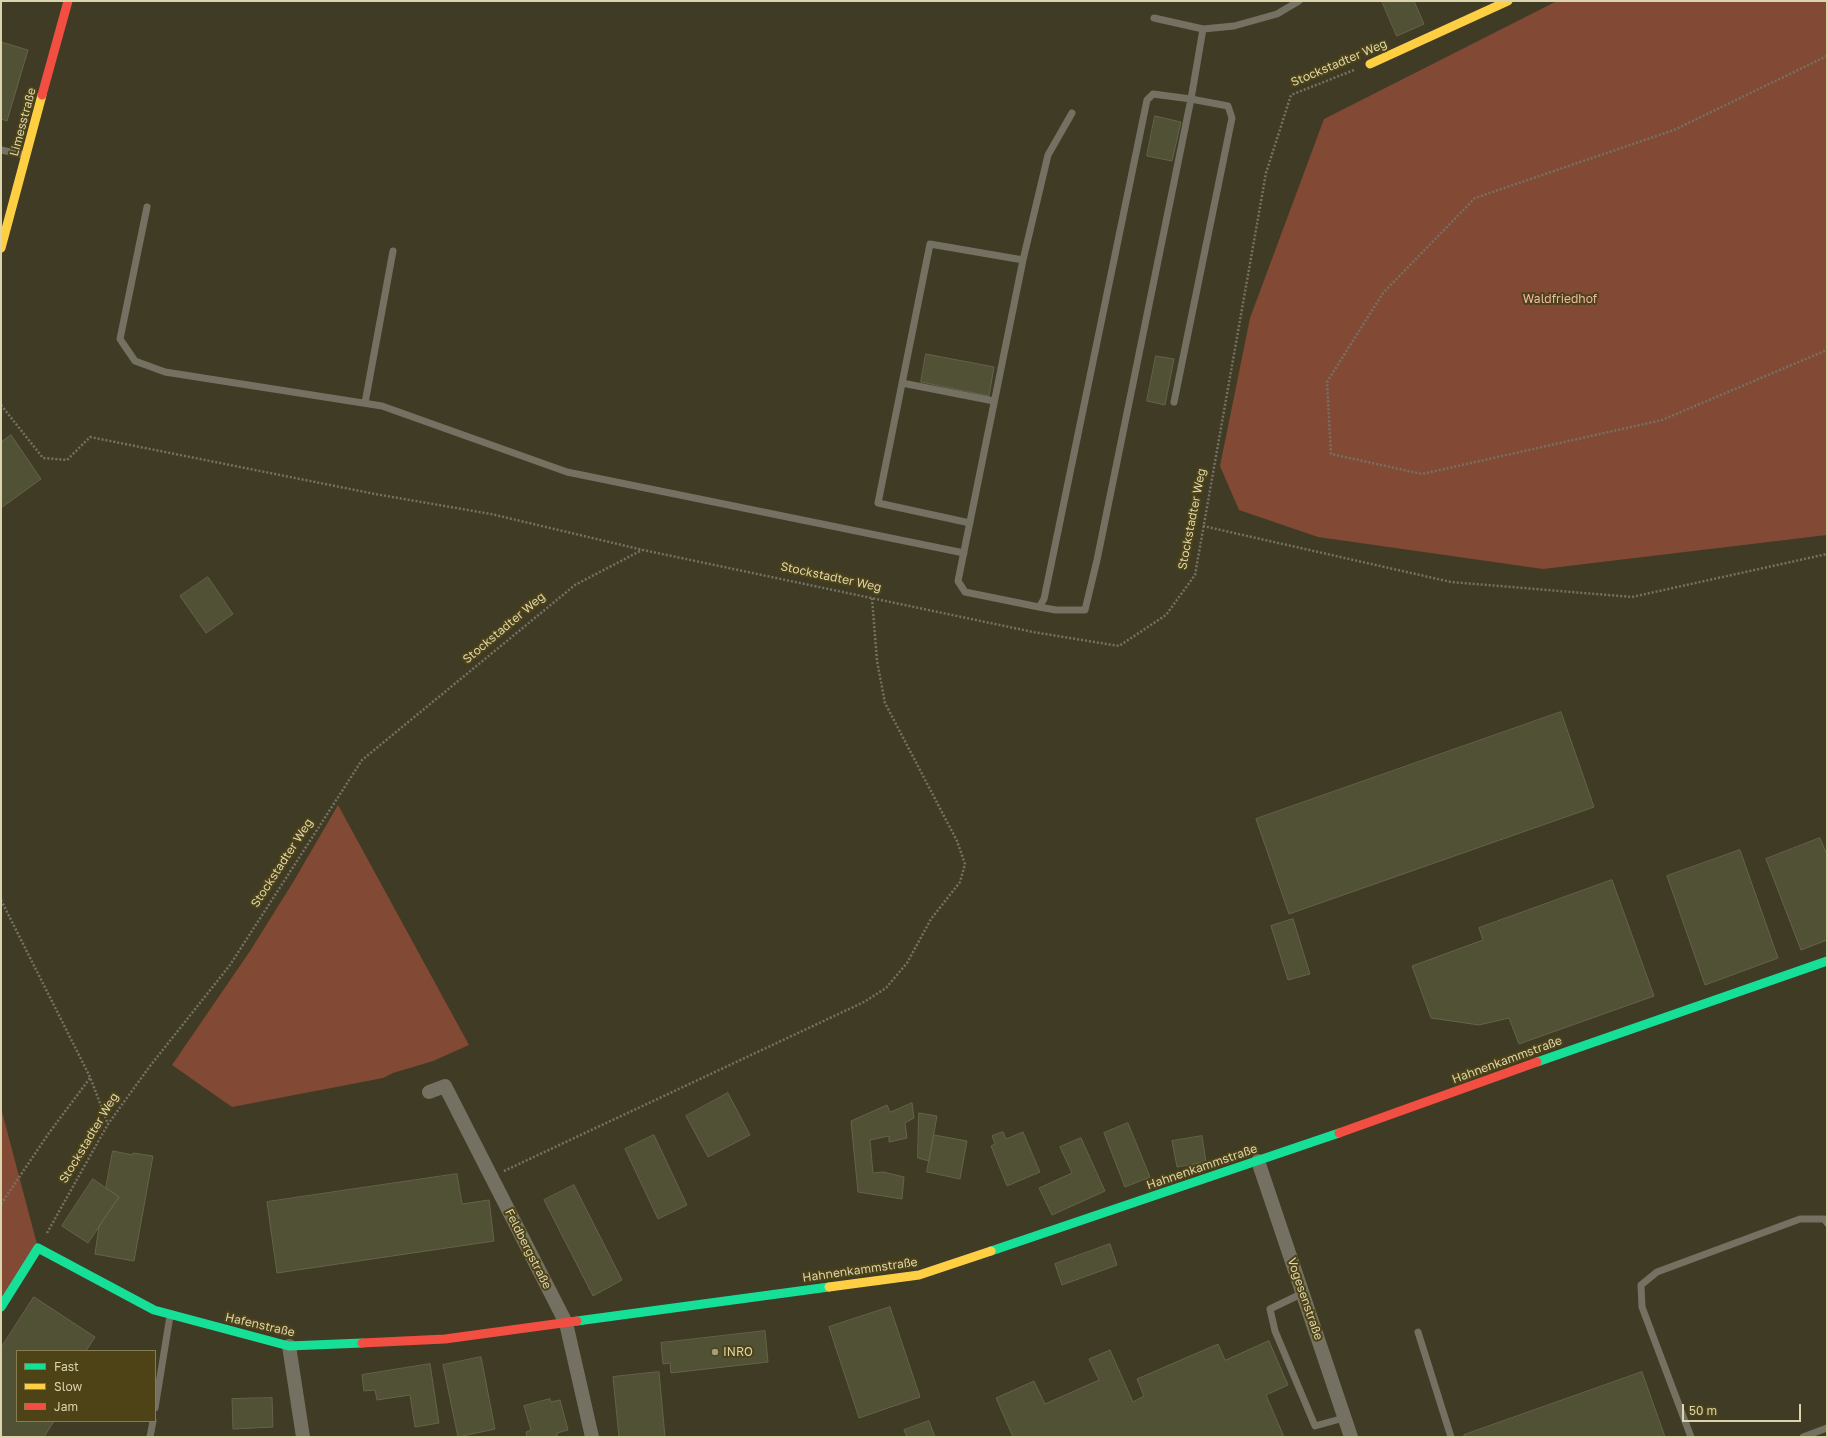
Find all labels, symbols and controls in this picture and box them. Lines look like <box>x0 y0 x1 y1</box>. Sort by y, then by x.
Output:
street label: Stockstadter Weg <box>1289 36 1389 90</box>
street label: Limesstraße <box>7 86 39 158</box>
park label: Waldfriedhof <box>1523 292 1597 306</box>
street label: Stockstadter Weg <box>1175 467 1209 571</box>
street label: Stockstadter Weg <box>779 559 883 595</box>
street label: Stockstadter Weg <box>460 589 548 667</box>
street label: Stockstadter Weg <box>248 816 316 910</box>
street label: Hahnenkammstraße <box>1450 1033 1564 1087</box>
street label: Stockstadter Weg <box>56 1090 122 1186</box>
street label: Hahnenkammstraße <box>1145 1141 1259 1193</box>
street label: Feldbergstraße <box>502 1207 554 1291</box>
street label: Hahnenkammstraße <box>802 1255 918 1285</box>
street label: Vogesenstraße <box>1284 1256 1326 1342</box>
street label: Hafenstraße <box>224 1310 296 1340</box>
place label: INRO <box>723 1345 753 1359</box>
marker: INRO <box>710 1347 720 1357</box>
legend <box>16 1350 156 1422</box>
text: Fast <box>54 1359 79 1374</box>
text: Slow <box>54 1379 82 1394</box>
scale bar <box>1684 1396 1803 1422</box>
text: Jam <box>54 1399 78 1414</box>
text: 50 m <box>1689 1403 1717 1418</box>

